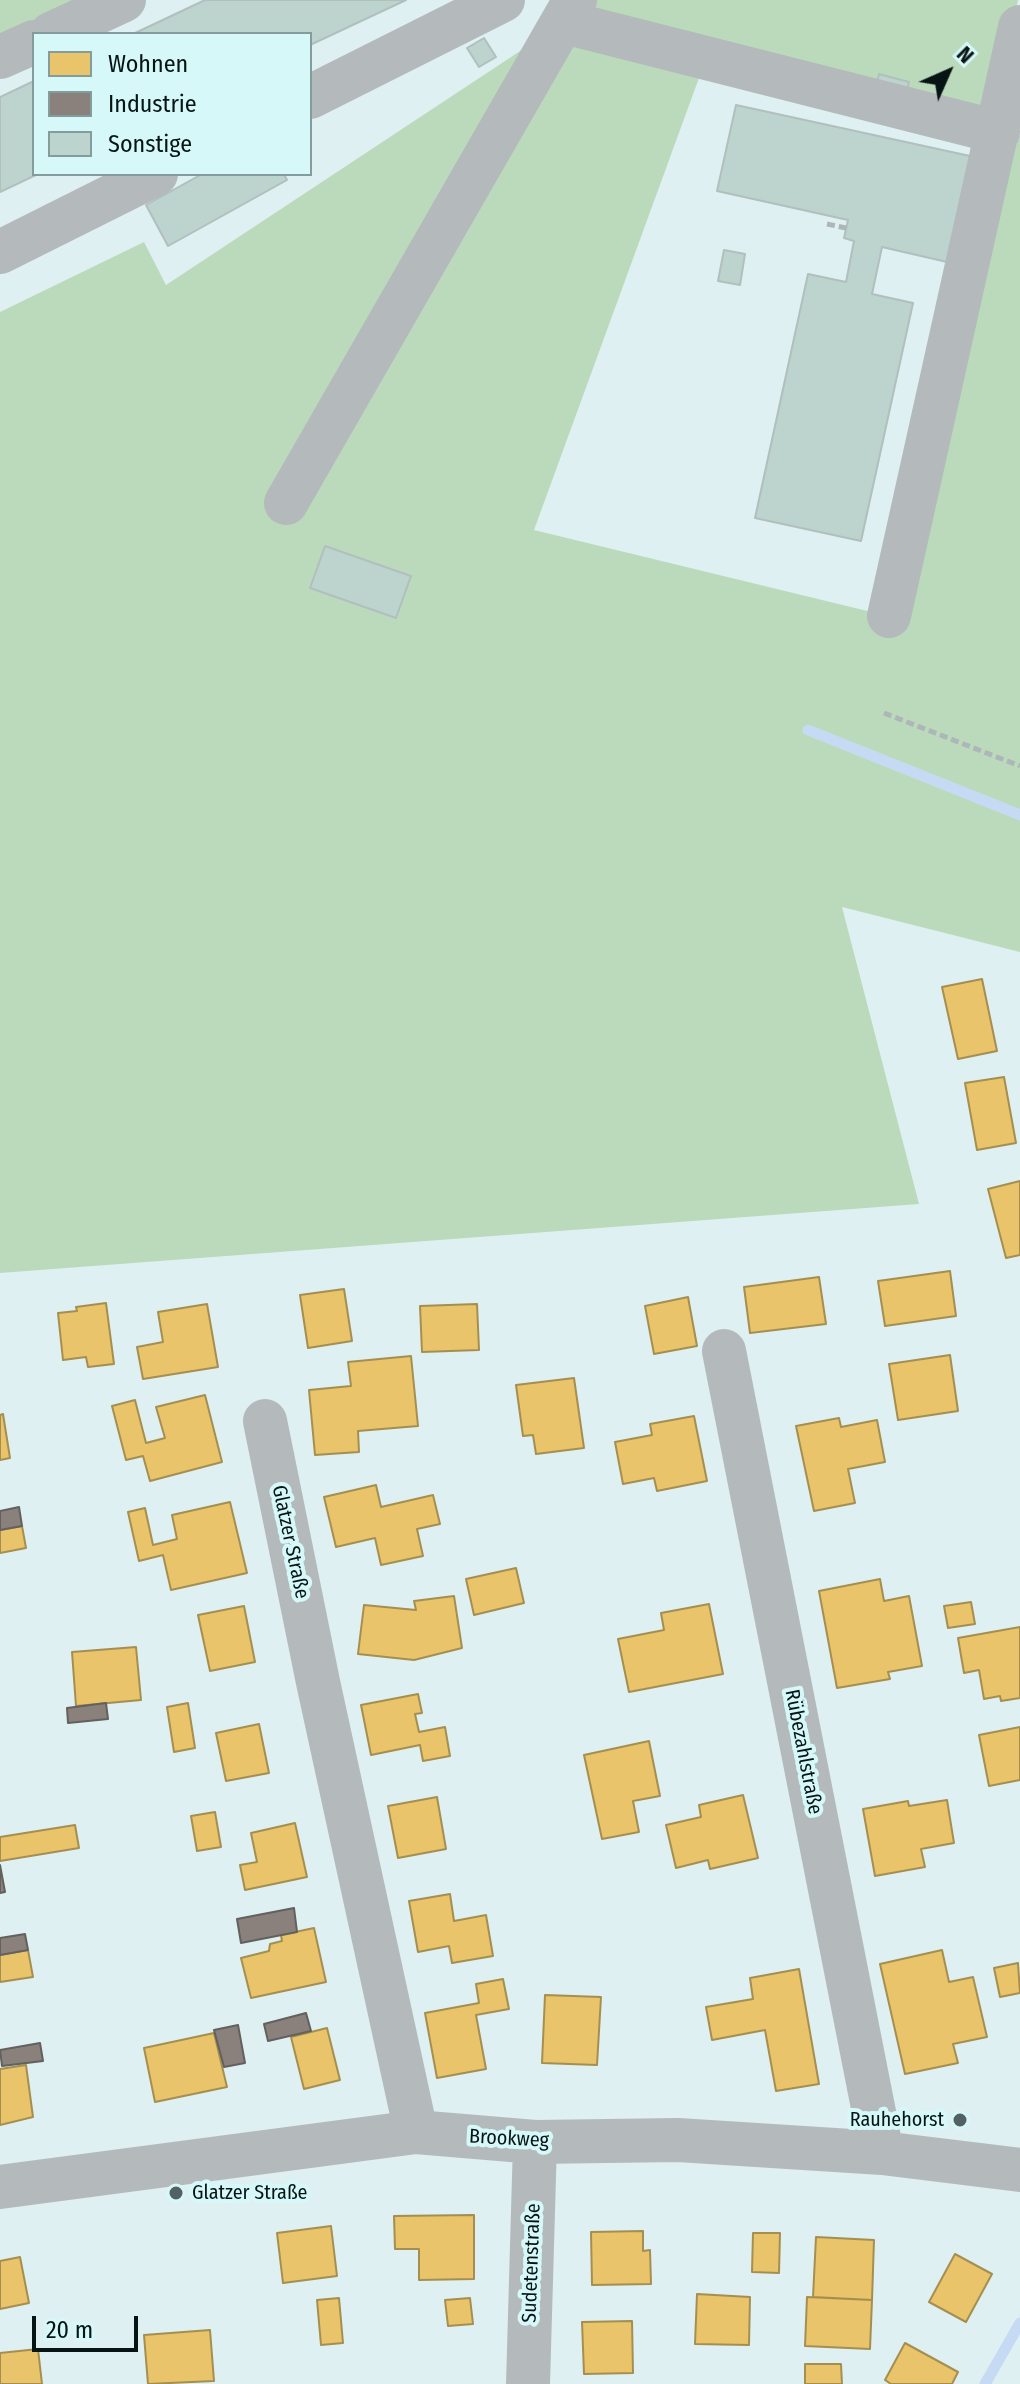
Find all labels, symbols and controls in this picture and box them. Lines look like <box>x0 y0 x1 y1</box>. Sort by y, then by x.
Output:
legend <box>32 32 312 176</box>
north arrow <box>908 32 988 112</box>
text: N <box>951 40 980 69</box>
text: Wohnen <box>108 50 188 78</box>
text: Industrie <box>108 90 197 118</box>
text: Sonstige <box>108 130 192 158</box>
street label: Glatzer Straße <box>266 1483 314 1601</box>
street label: Rübezahlstraße <box>779 1687 827 1817</box>
place label: Rauhehorst <box>850 2108 944 2132</box>
marker: Rauhehorst <box>951 2111 969 2129</box>
street label: Brookweg <box>468 2125 550 2153</box>
place label: Glatzer Straße <box>192 2181 307 2205</box>
marker: Glatzer Straße <box>167 2184 185 2202</box>
street label: Sudetenstraße <box>518 2203 546 2323</box>
scale bar <box>36 2300 142 2350</box>
text: 20 m <box>46 2316 93 2344</box>

